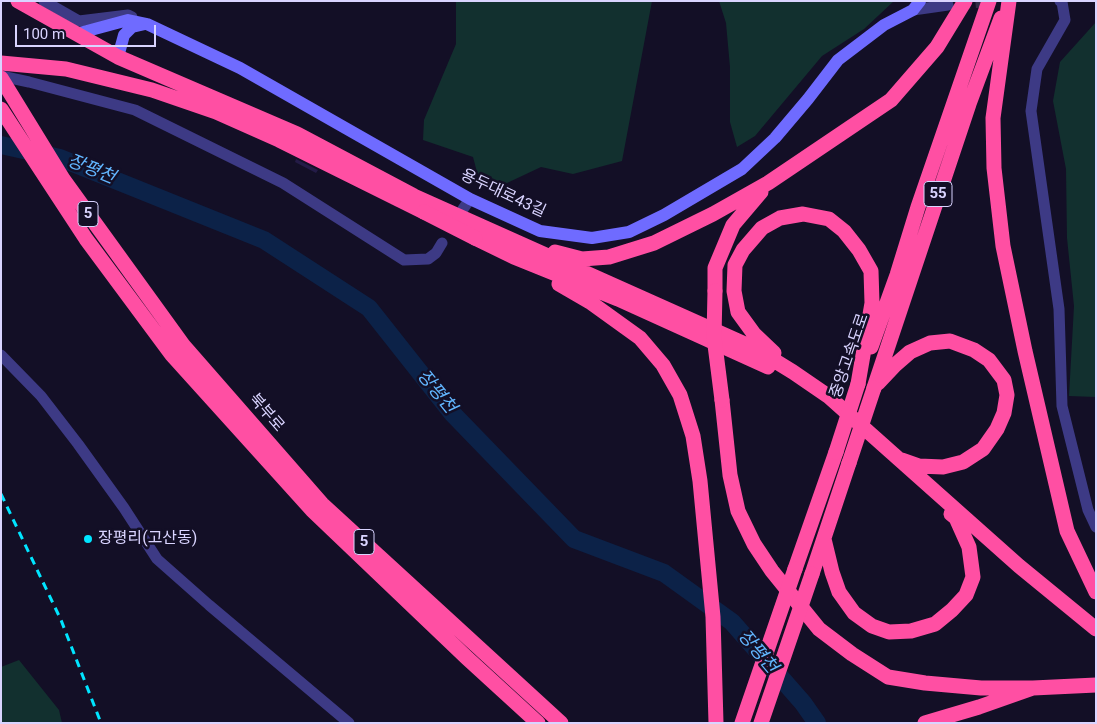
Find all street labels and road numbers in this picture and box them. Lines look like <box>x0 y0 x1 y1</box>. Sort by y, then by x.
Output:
street label: 용두대로43길 <box>457 166 549 222</box>
road number: 55 <box>924 182 952 206</box>
road number: 5 <box>78 202 98 226</box>
street label: 중앙고속도로 <box>827 311 873 401</box>
street label: 북부로 <box>244 390 288 436</box>
road number: 5 <box>354 530 374 554</box>

